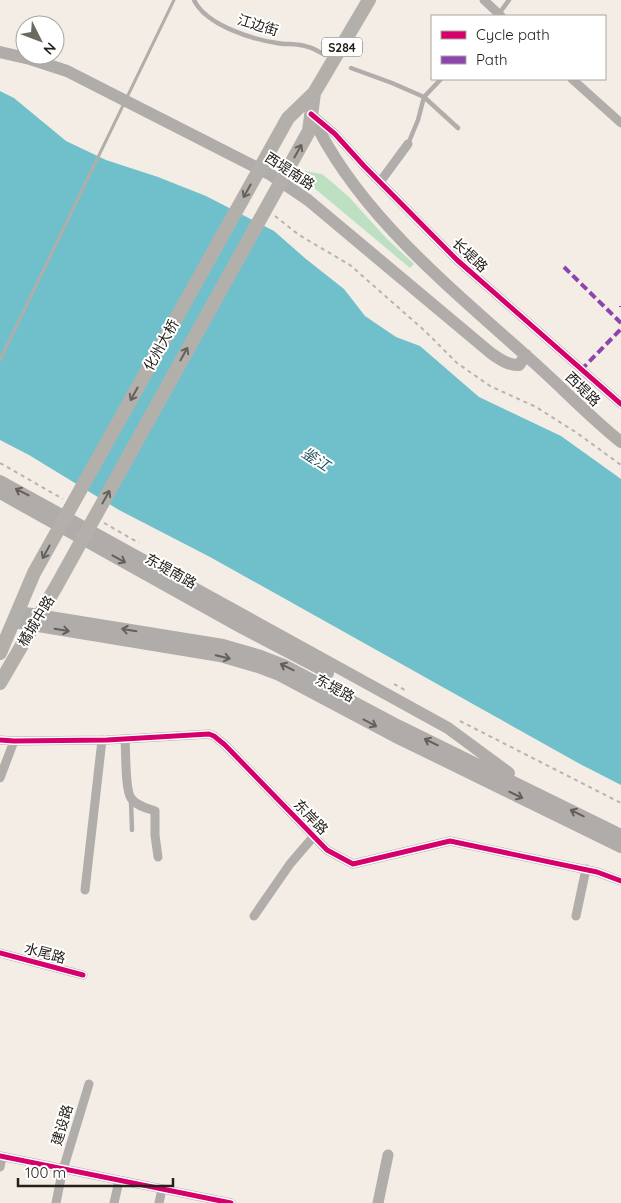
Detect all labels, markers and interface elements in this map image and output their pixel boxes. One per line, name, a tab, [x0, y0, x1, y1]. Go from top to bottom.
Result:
street label: 江边街	[235, 10, 281, 40]
north arrow	[15, 15, 65, 65]
legend	[431, 15, 606, 80]
text: Cycle path	[476, 25, 550, 44]
road number: S284	[322, 38, 362, 56]
text: N	[40, 39, 60, 59]
text: Path	[476, 50, 508, 69]
one-way arrow	[293, 145, 303, 159]
street label: 西堤南路	[262, 148, 318, 194]
one-way arrow	[242, 184, 252, 198]
street label: 长堤路	[449, 234, 491, 276]
street label: 化州大桥	[140, 316, 182, 374]
one-way arrow	[180, 348, 190, 362]
street label: 西堤路	[562, 368, 604, 410]
one-way arrow	[129, 387, 139, 402]
water label: 鉴江	[298, 443, 335, 476]
one-way arrow	[15, 487, 30, 496]
one-way arrow	[101, 490, 111, 504]
one-way arrow	[41, 544, 51, 558]
street label: 东堤南路	[142, 550, 200, 592]
one-way arrow	[112, 554, 127, 564]
street label: 橘城中路	[14, 592, 58, 650]
one-way arrow	[54, 625, 70, 635]
one-way arrow	[122, 625, 138, 635]
one-way arrow	[214, 653, 230, 662]
one-way arrow	[280, 662, 295, 671]
street label: 东堤路	[312, 670, 358, 706]
one-way arrow	[362, 719, 377, 728]
one-way arrow	[424, 737, 439, 746]
one-way arrow	[508, 791, 523, 800]
street label: 东岸路	[290, 796, 332, 838]
one-way arrow	[570, 808, 585, 817]
street label: 水尾路	[22, 939, 68, 967]
street label: 建设路	[47, 1102, 77, 1148]
scale bar	[18, 1156, 172, 1188]
text: 100 m	[25, 1163, 66, 1182]

